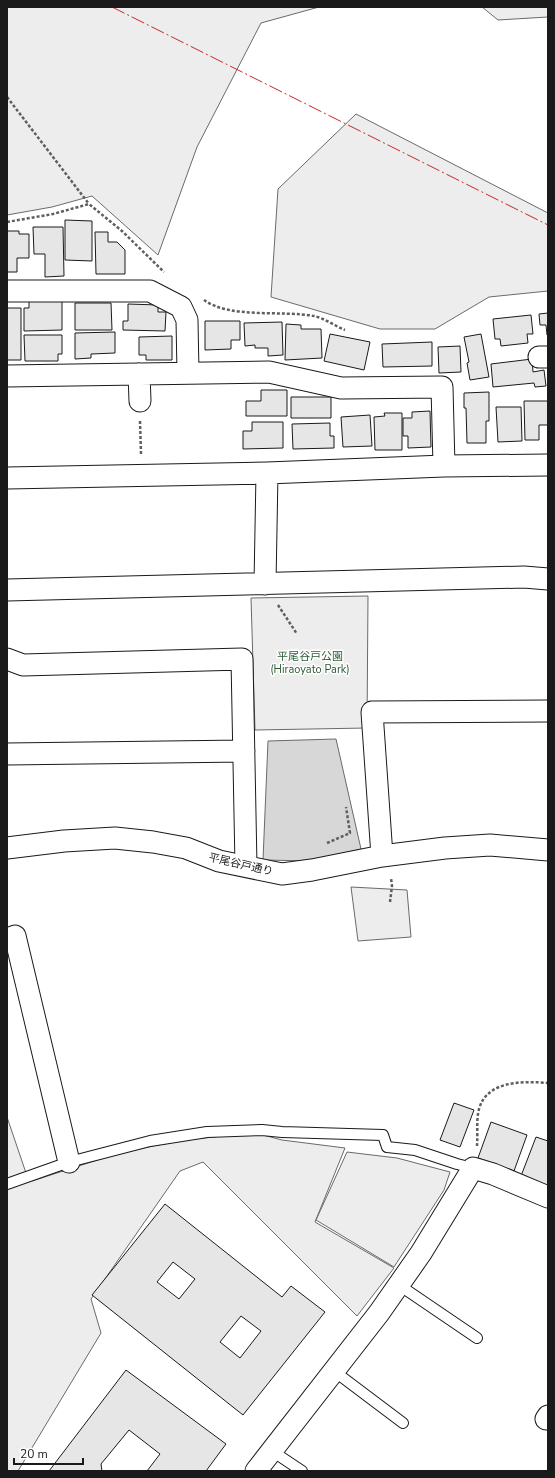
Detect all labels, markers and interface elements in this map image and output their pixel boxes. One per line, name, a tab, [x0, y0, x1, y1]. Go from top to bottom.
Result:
park label: 平尾谷戸公園 (Hiraoyato Park)	[270, 649, 350, 677]
street label: 平尾谷戸通り	[207, 850, 275, 879]
scale bar	[14, 1440, 83, 1466]
text: 20 m	[20, 1446, 48, 1462]

